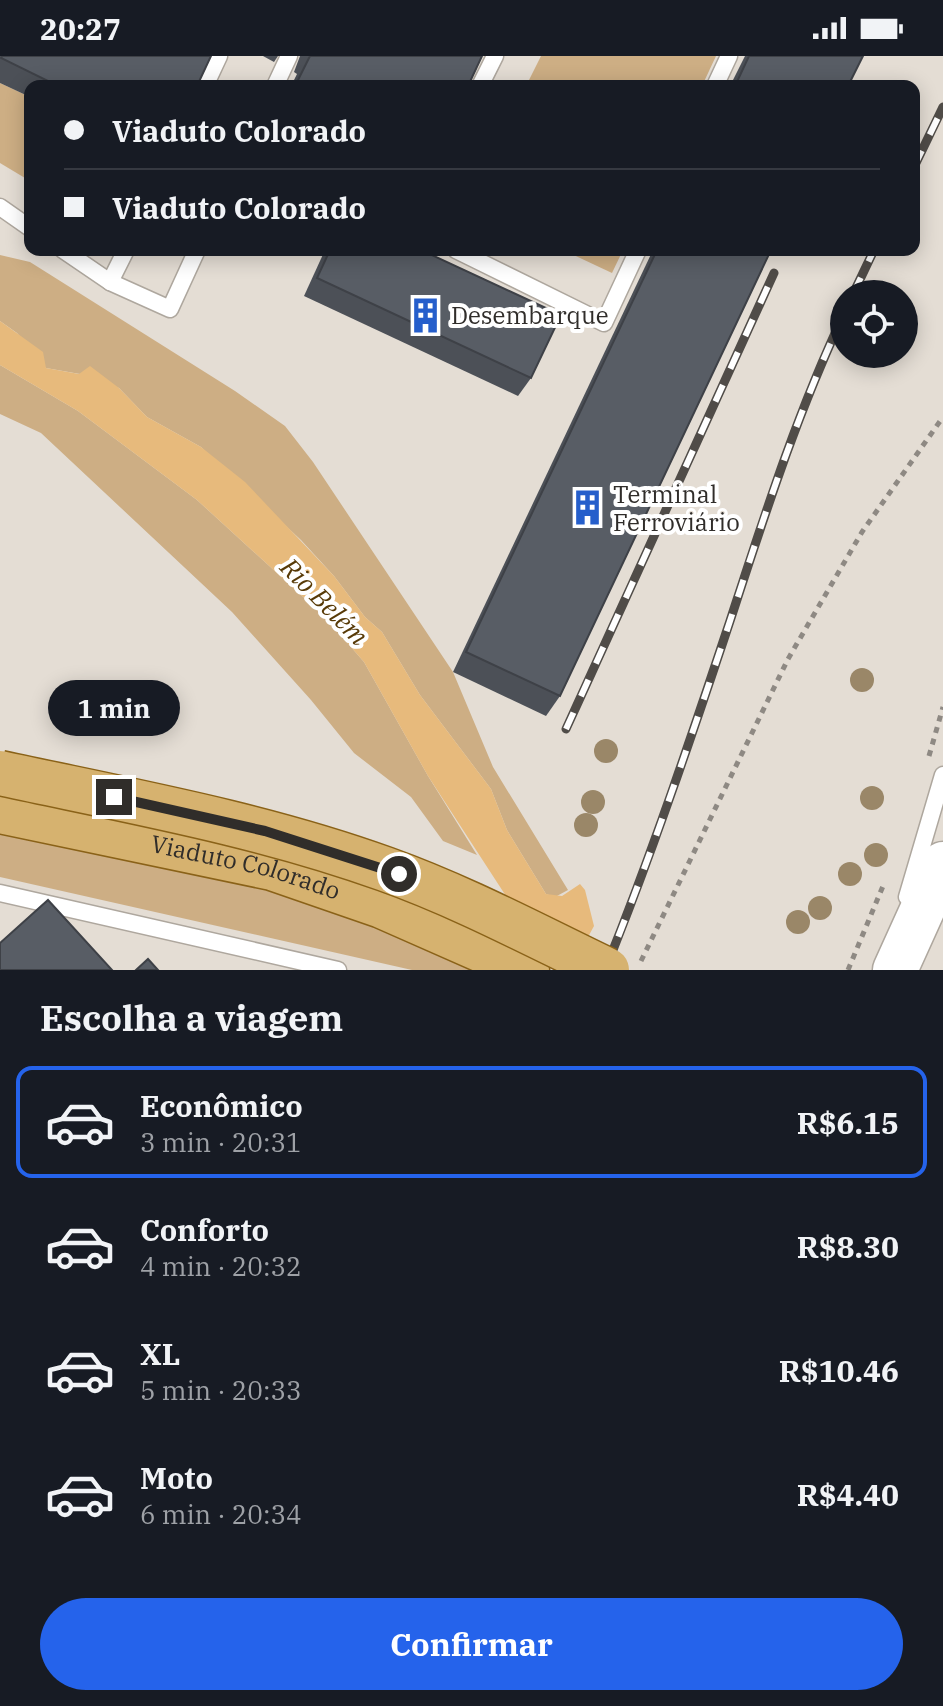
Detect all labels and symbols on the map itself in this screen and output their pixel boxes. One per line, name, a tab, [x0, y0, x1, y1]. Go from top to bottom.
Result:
building icon: Desembarque	[406, 296, 444, 334]
place label: Desembarque	[451, 299, 609, 331]
place label: Terminal Ferroviário	[613, 478, 740, 538]
building icon: Terminal Ferroviário	[568, 489, 606, 527]
water label: Rio Belém	[273, 549, 376, 652]
callout: 1 min	[48, 681, 180, 737]
route end	[96, 779, 132, 815]
street label: Viaduto Colorado	[148, 827, 345, 906]
route start	[381, 856, 417, 892]

